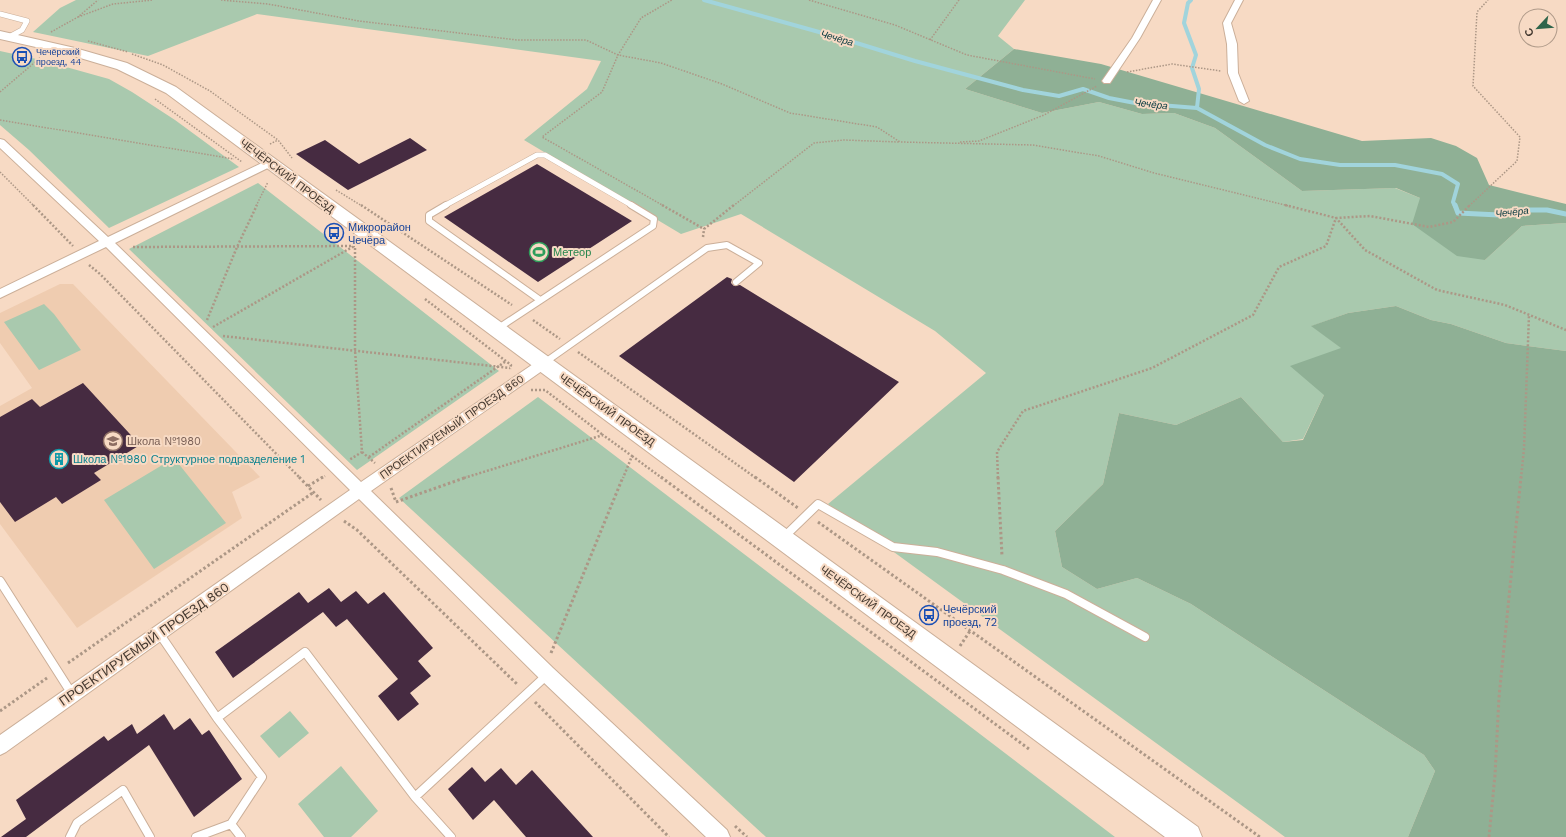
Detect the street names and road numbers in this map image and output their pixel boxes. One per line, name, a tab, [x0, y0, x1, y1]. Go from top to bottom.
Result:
street label: ЧЕЧЁРСКИЙ ПРОЕЗД	[237, 136, 337, 216]
street label: ЧЕЧЁРСКИЙ ПРОЕЗД	[557, 371, 658, 449]
street label: ПРОЕКТИРУЕМЫЙ ПРОЕЗД 860	[378, 372, 527, 482]
street label: ЧЕЧЁРСКИЙ ПРОЕЗД	[818, 563, 919, 641]
street label: ПРОЕКТИРУЕМЫЙ ПРОЕЗД 860	[56, 579, 232, 709]

